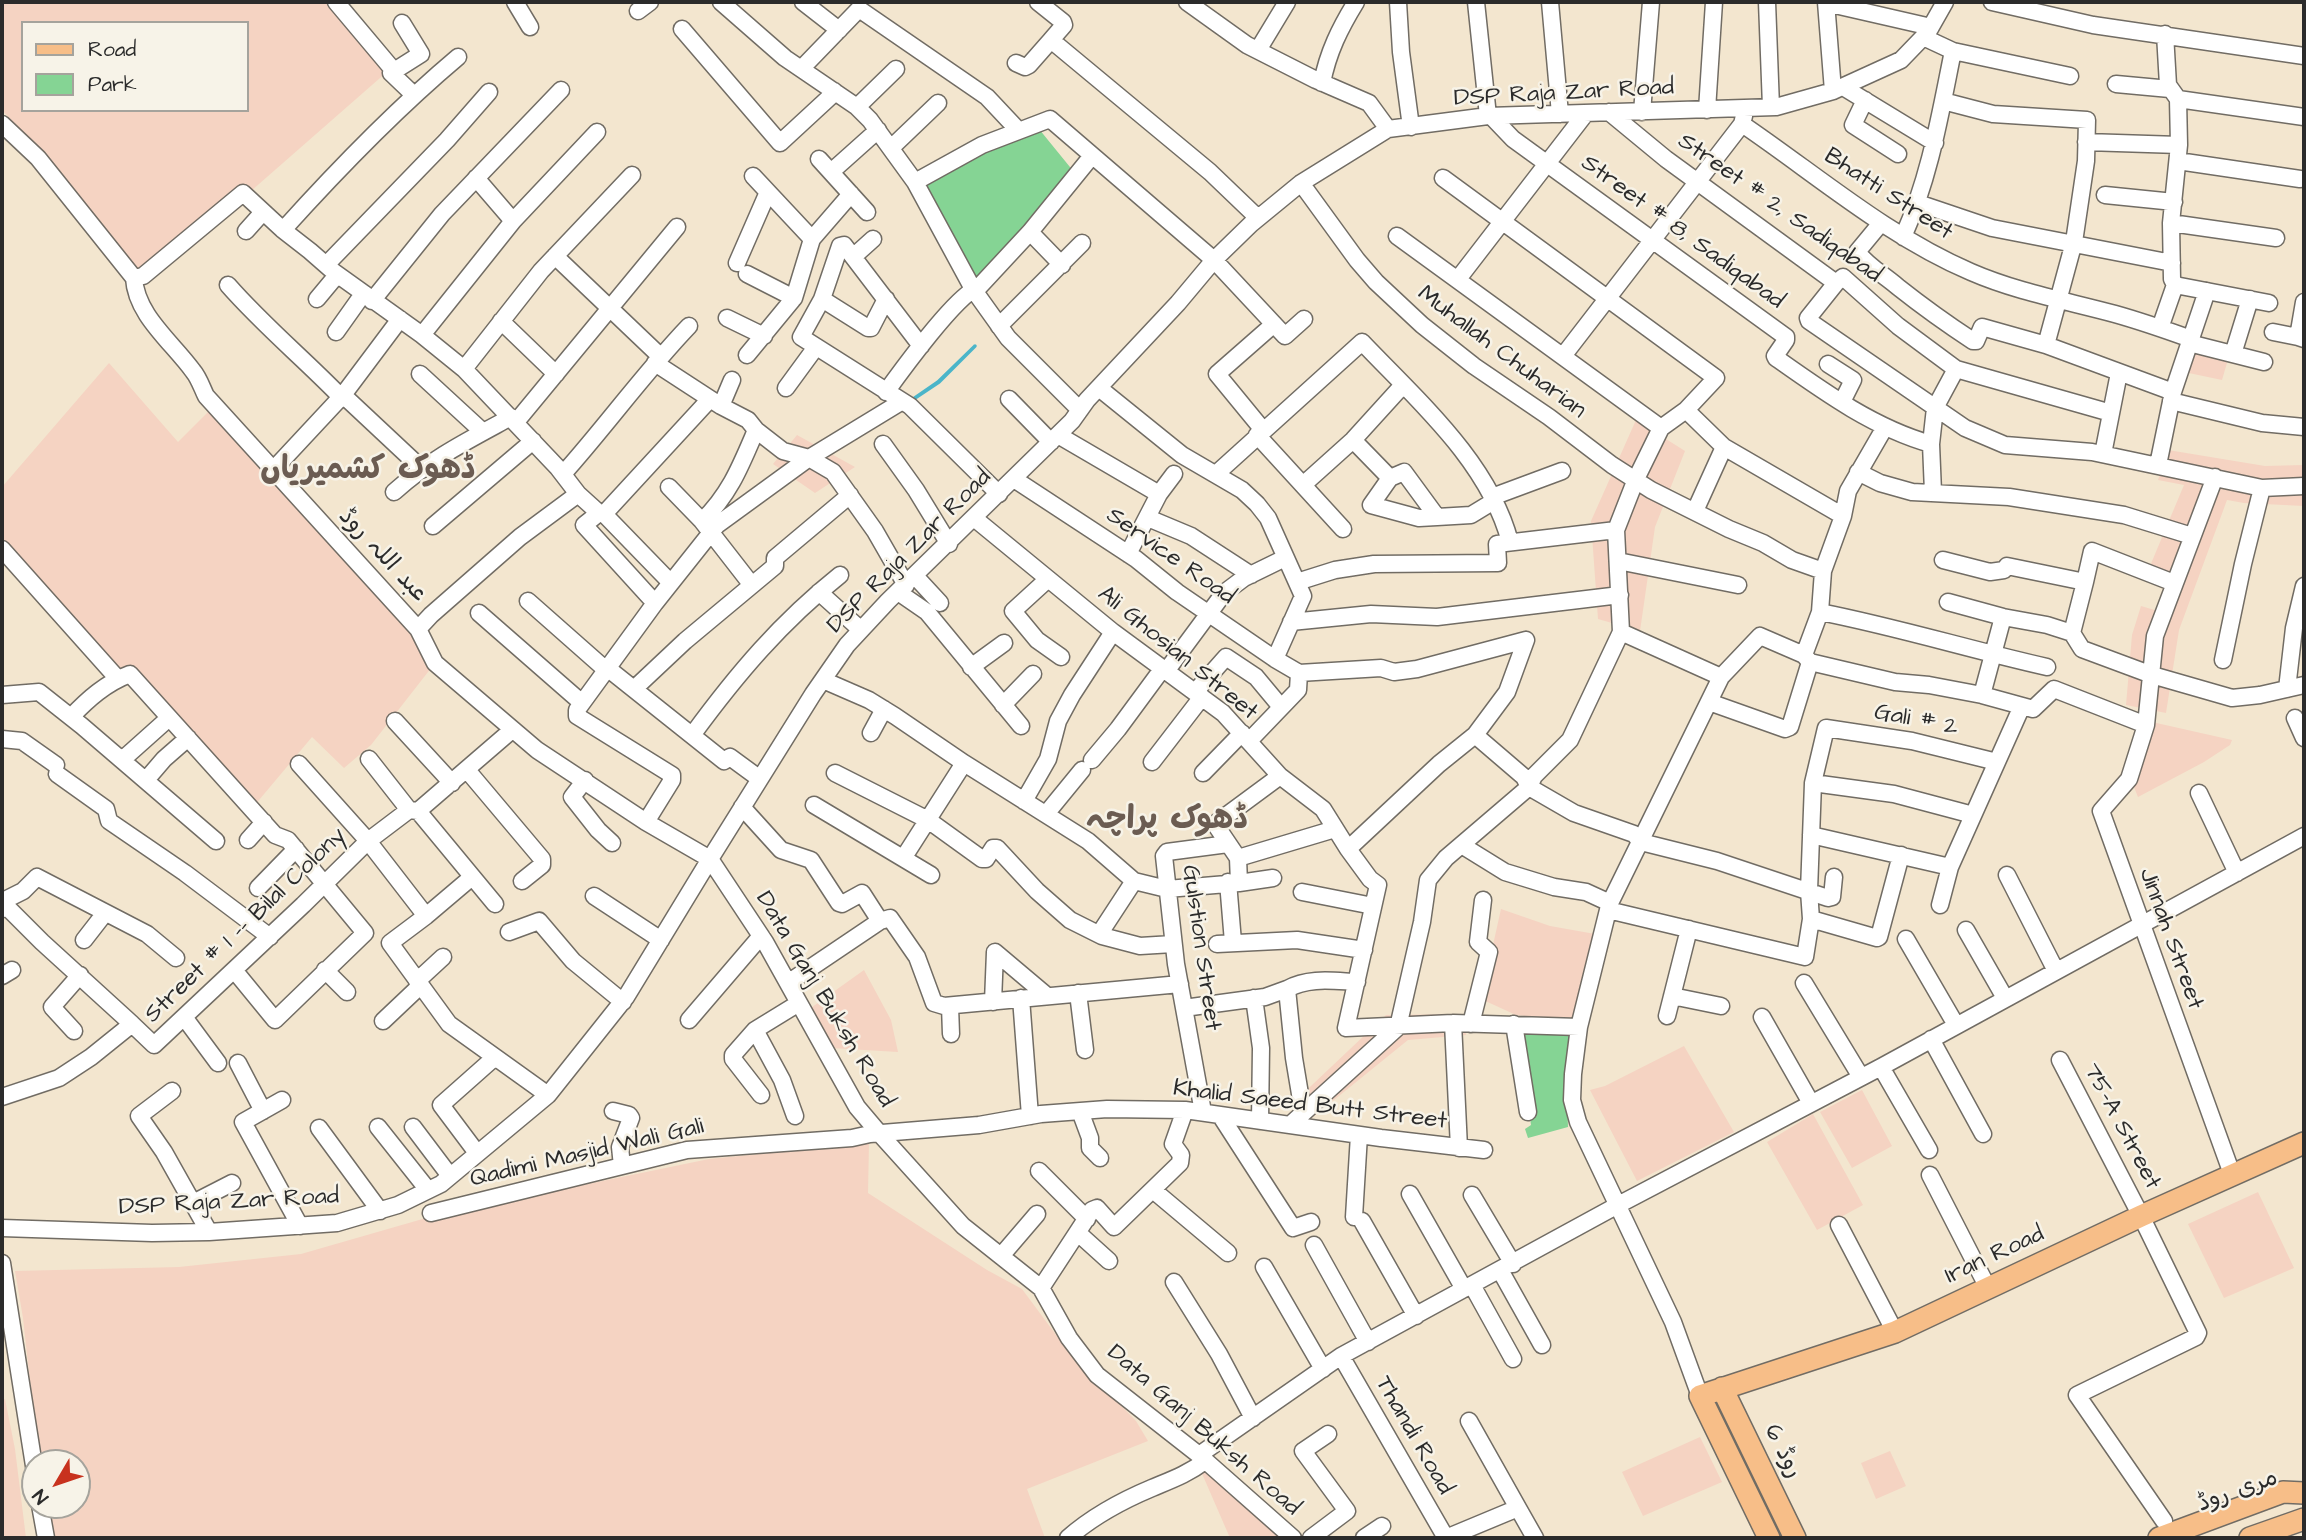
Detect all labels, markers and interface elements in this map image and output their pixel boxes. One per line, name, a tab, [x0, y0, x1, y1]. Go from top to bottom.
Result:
legend	[21, 21, 248, 112]
text: Road	[88, 35, 136, 64]
text: Park	[88, 70, 137, 99]
street label: DSP Raja Zar Road	[1453, 74, 1675, 114]
street label: Street # 2, Sadiqabad	[1672, 128, 1886, 290]
street label: Bhatti Street	[1818, 143, 1958, 247]
street label: Street # 8, Sadiqabad	[1575, 150, 1789, 316]
street label: Muhallah Chuharian	[1411, 280, 1591, 426]
district label: ڈھوک کشمیریاں	[260, 452, 476, 490]
street label: DSP Raja Zar Road	[822, 464, 998, 640]
street label: Service Road	[1100, 502, 1240, 612]
street label: عبد اللہ روڈ	[331, 503, 433, 609]
street label: Ali Ghosian Street	[1091, 581, 1263, 727]
street label: Gali # 2	[1872, 699, 1960, 743]
district label: ڈھوک پراچہ	[1086, 802, 1248, 840]
street label: Street # 1 -- Bilal Colony	[139, 822, 353, 1030]
street label: Gulstion Street	[1174, 863, 1226, 1033]
street label: Jinnah Street	[2131, 865, 2209, 1013]
street label: Data Ganj Buksh Road	[748, 887, 900, 1113]
street label: 75-A Street	[2076, 1059, 2166, 1195]
street label: Khalid Saeed Butt Street	[1171, 1075, 1449, 1137]
street label: Qadimi Masjid Wali Gali	[467, 1113, 707, 1195]
street label: DSP Raja Zar Road	[118, 1183, 340, 1223]
street label: Iran Road	[1941, 1221, 2049, 1291]
street label: Data Ganj Buksh Road	[1100, 1339, 1306, 1523]
street label: Thandi Road	[1368, 1372, 1458, 1500]
street label: روڈ 6	[1757, 1420, 1807, 1484]
north arrow	[21, 1449, 91, 1519]
street label: مری روڈ	[2194, 1464, 2282, 1520]
text: N	[27, 1483, 55, 1509]

